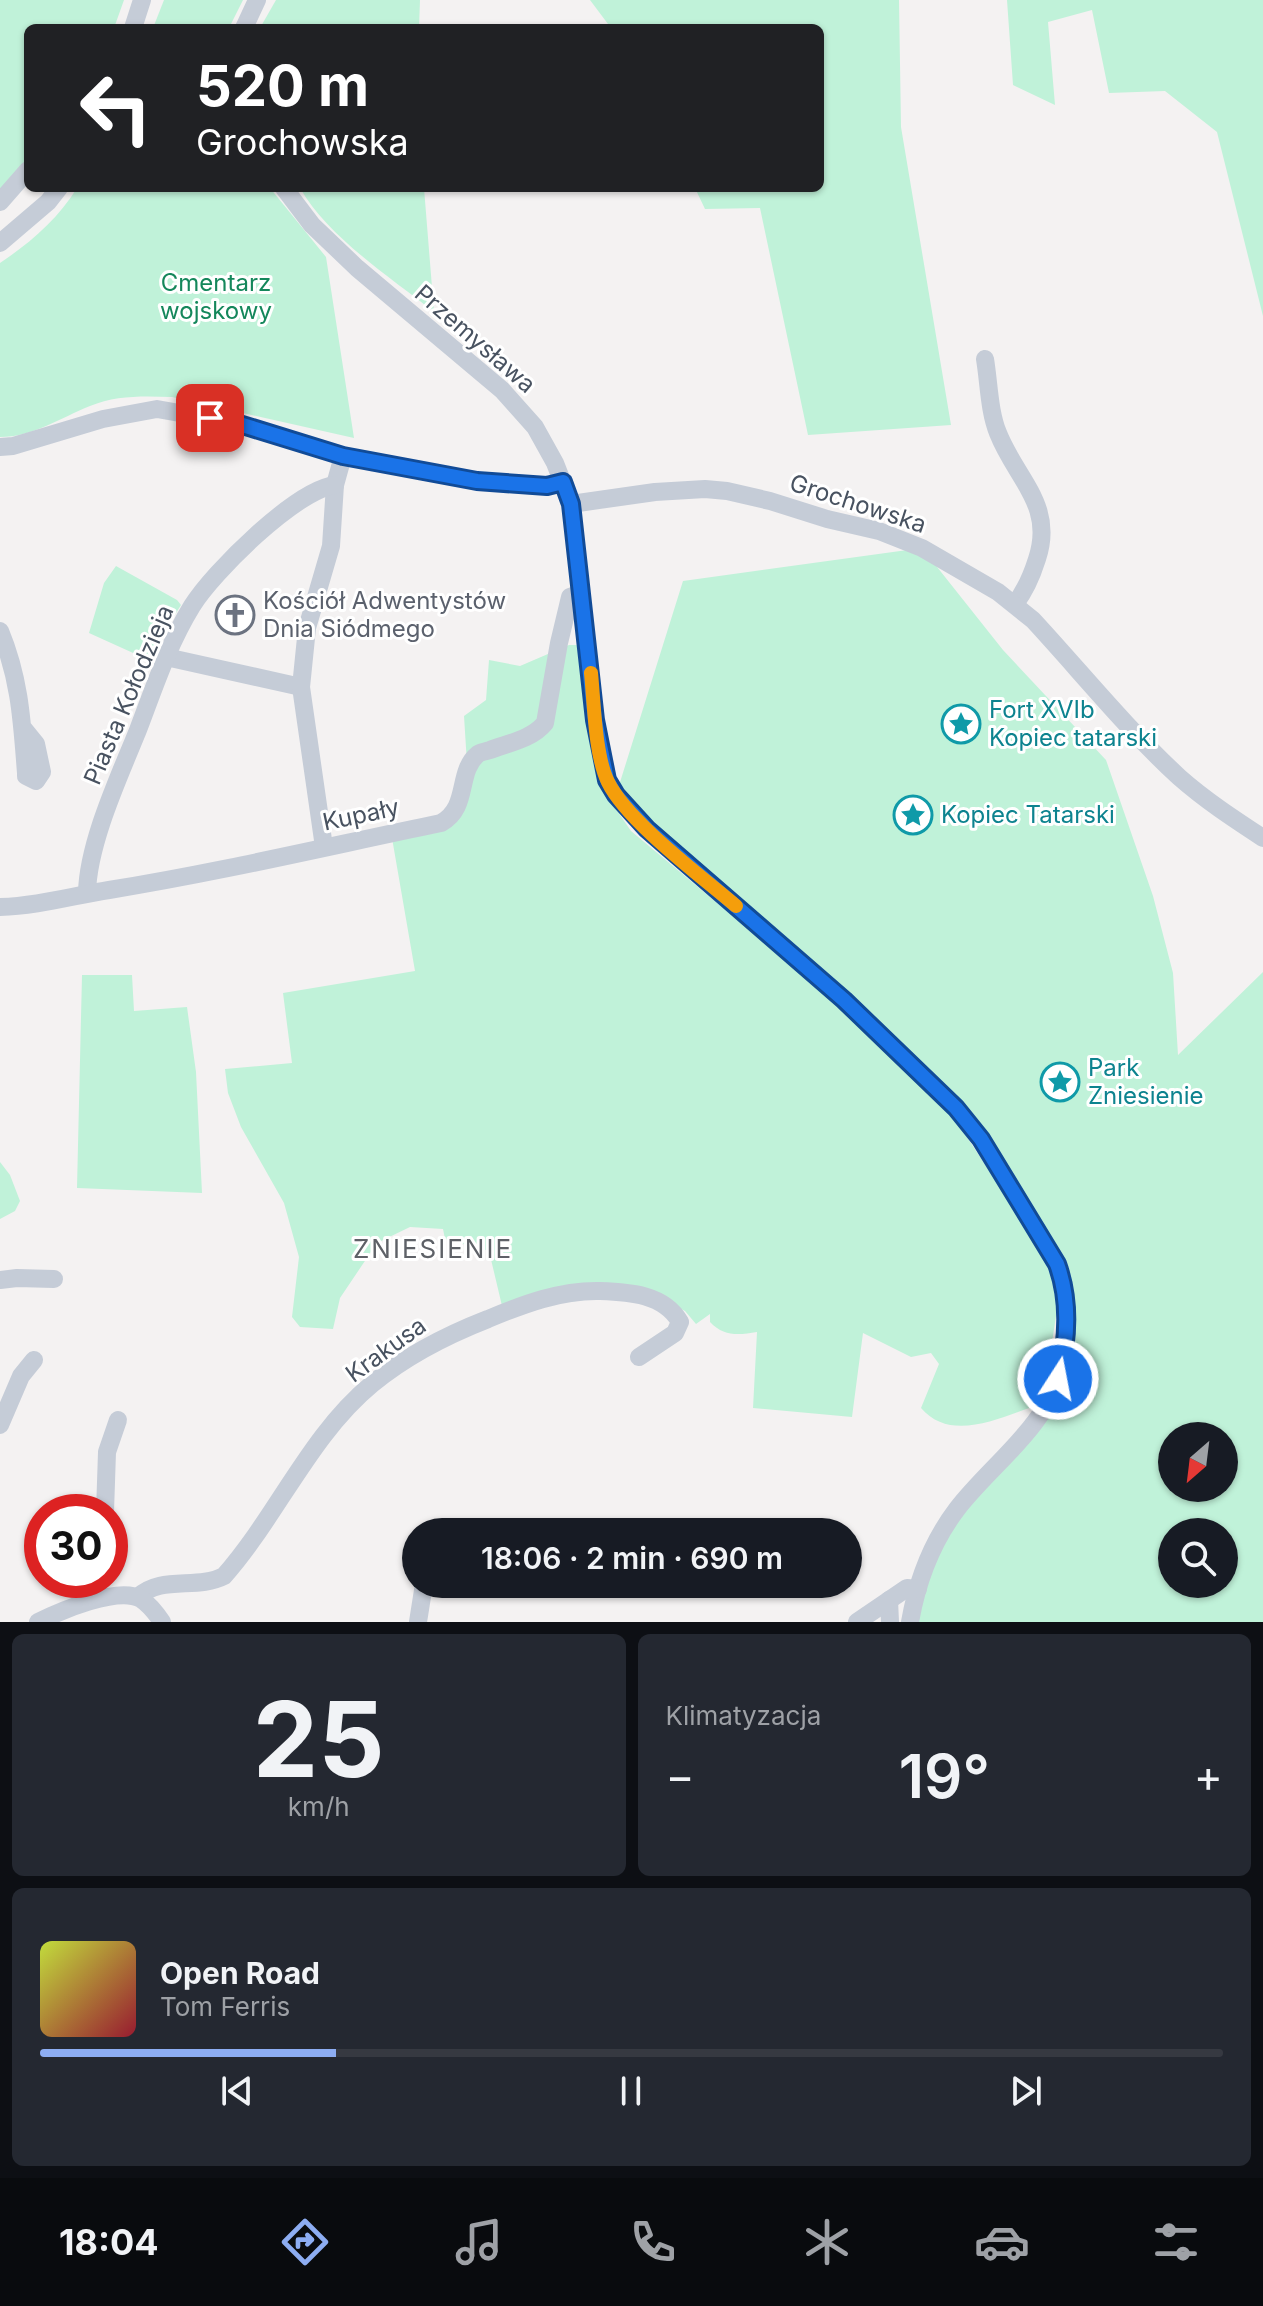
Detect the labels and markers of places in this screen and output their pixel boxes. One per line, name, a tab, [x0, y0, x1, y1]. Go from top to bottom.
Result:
pin	[176, 384, 244, 452]
place label: Kościół Adwentystów Dnia Siódmego	[263, 586, 506, 643]
church icon: Kościół Adwentystów Dnia Siódmego	[214, 594, 256, 636]
place label: Fort XVIb Kopiec tatarski	[989, 695, 1157, 752]
place icon: Fort XVIb Kopiec tatarski	[940, 703, 982, 745]
place icon: Kopiec Tatarski	[892, 794, 934, 836]
place label: Kopiec Tatarski	[941, 800, 1115, 829]
place label: Park Zniesienie	[1088, 1053, 1204, 1110]
place icon: Park Zniesienie	[1039, 1061, 1081, 1103]

